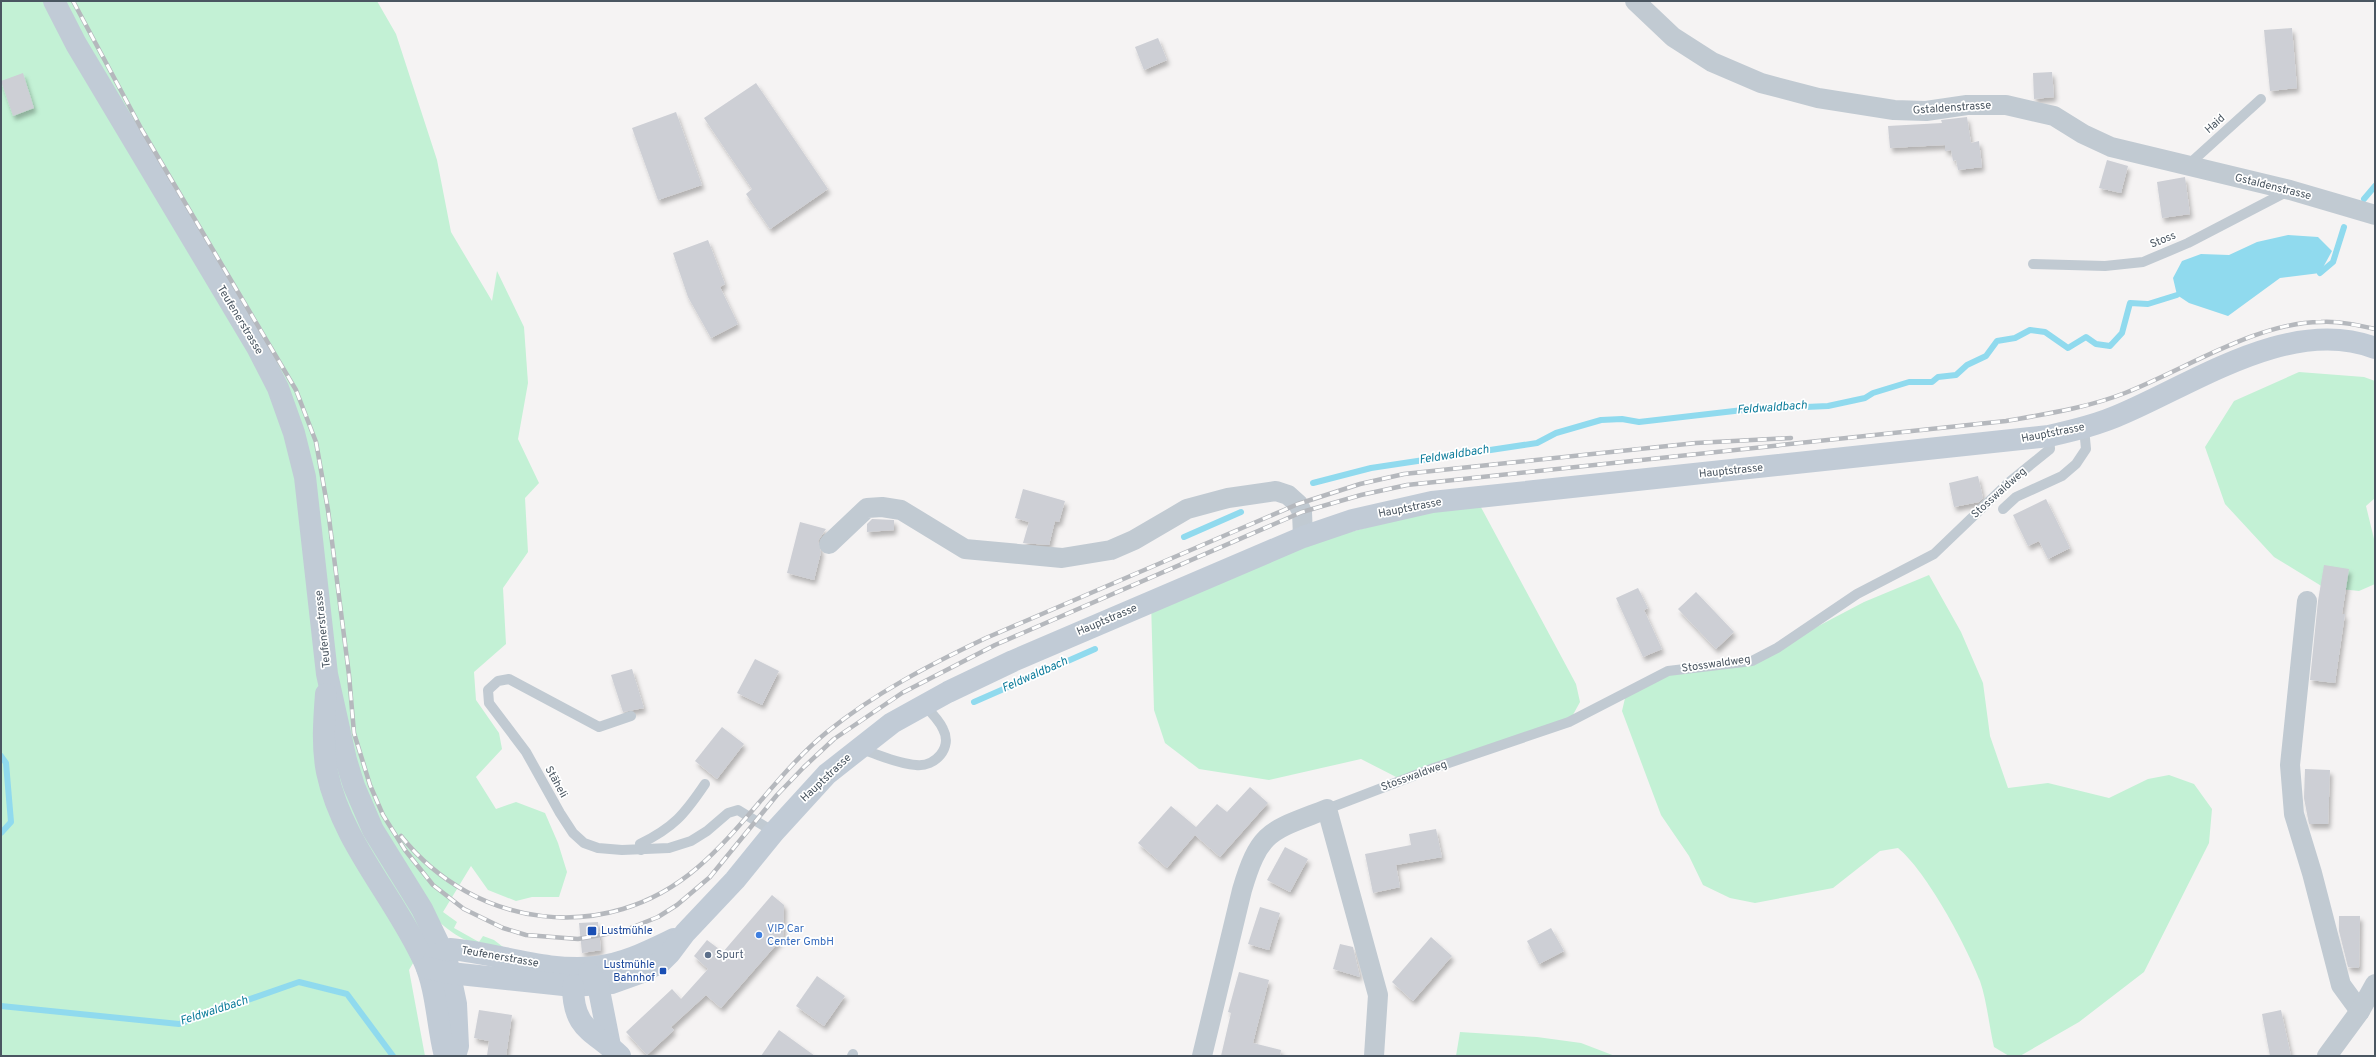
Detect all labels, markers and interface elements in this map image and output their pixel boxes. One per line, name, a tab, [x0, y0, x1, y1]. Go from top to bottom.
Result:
street label: Gstaldenstrasse	[1912, 98, 1992, 118]
street label: Haid	[2202, 111, 2228, 137]
street label: Gstaldenstrasse	[2233, 171, 2313, 203]
street label: Stoss	[2148, 228, 2178, 252]
street label: Teufenerstrasse	[214, 283, 266, 357]
water label: Feldwaldbach	[1736, 398, 1808, 418]
street label: Hauptstrasse	[2020, 420, 2086, 446]
water label: Feldwaldbach	[1418, 442, 1490, 468]
street label: Hauptstrasse	[1698, 461, 1764, 481]
street label: Stosswaldweg	[1969, 465, 2029, 521]
street label: Hauptstrasse	[1377, 495, 1443, 521]
street label: Teufenerstrasse	[312, 589, 334, 669]
street label: Hauptstrasse	[1075, 601, 1139, 639]
street label: Stosswaldweg	[1681, 652, 1751, 676]
water label: Feldwaldbach	[1000, 653, 1071, 697]
street label: Hauptstrasse	[798, 751, 854, 805]
street label: Stosswaldweg	[1379, 758, 1449, 794]
street label: Stäheli	[542, 764, 570, 800]
place label: VIP Car Center GmbH	[767, 922, 834, 949]
place label: Lustmühle	[601, 924, 653, 938]
marker: Lustmühle	[586, 925, 598, 937]
marker: VIP Car Center GmbH	[754, 930, 764, 940]
street label: Teufenerstrasse	[460, 943, 540, 971]
place label: Spurt	[716, 948, 744, 962]
marker: Spurt	[703, 950, 713, 960]
place label: Lustmühle Bahnhof	[603, 958, 655, 985]
marker: Lustmühle Bahnhof	[658, 966, 668, 976]
water label: Feldwaldbach	[178, 992, 250, 1029]

